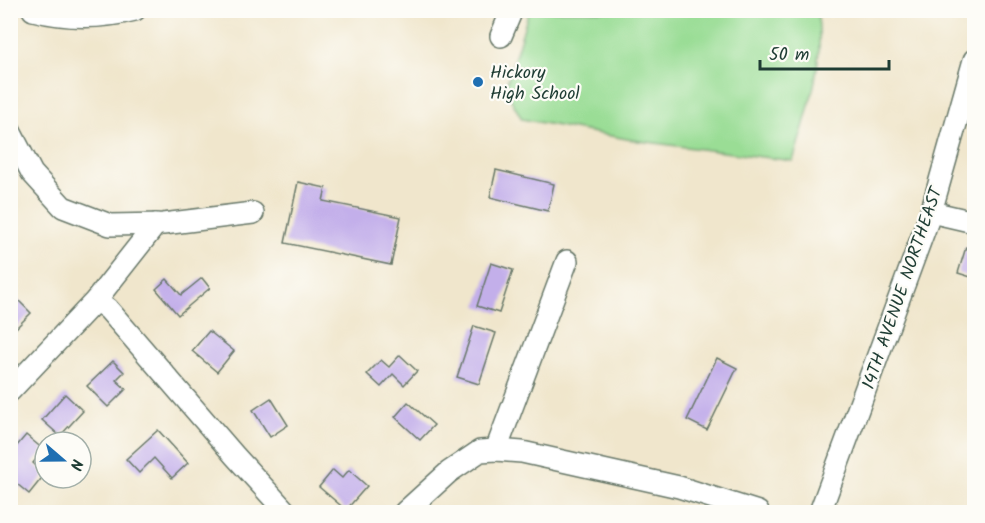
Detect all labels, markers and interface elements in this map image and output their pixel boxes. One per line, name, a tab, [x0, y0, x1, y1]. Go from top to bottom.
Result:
scale bar	[760, 33, 889, 71]
text: 50 m	[769, 41, 809, 70]
place label: Hickory High School	[490, 59, 580, 109]
marker: Hickory High School	[471, 75, 485, 89]
street label: 14TH AVENUE NORTHEAST	[855, 182, 952, 394]
north arrow	[33, 430, 93, 490]
text: N	[62, 456, 89, 474]

